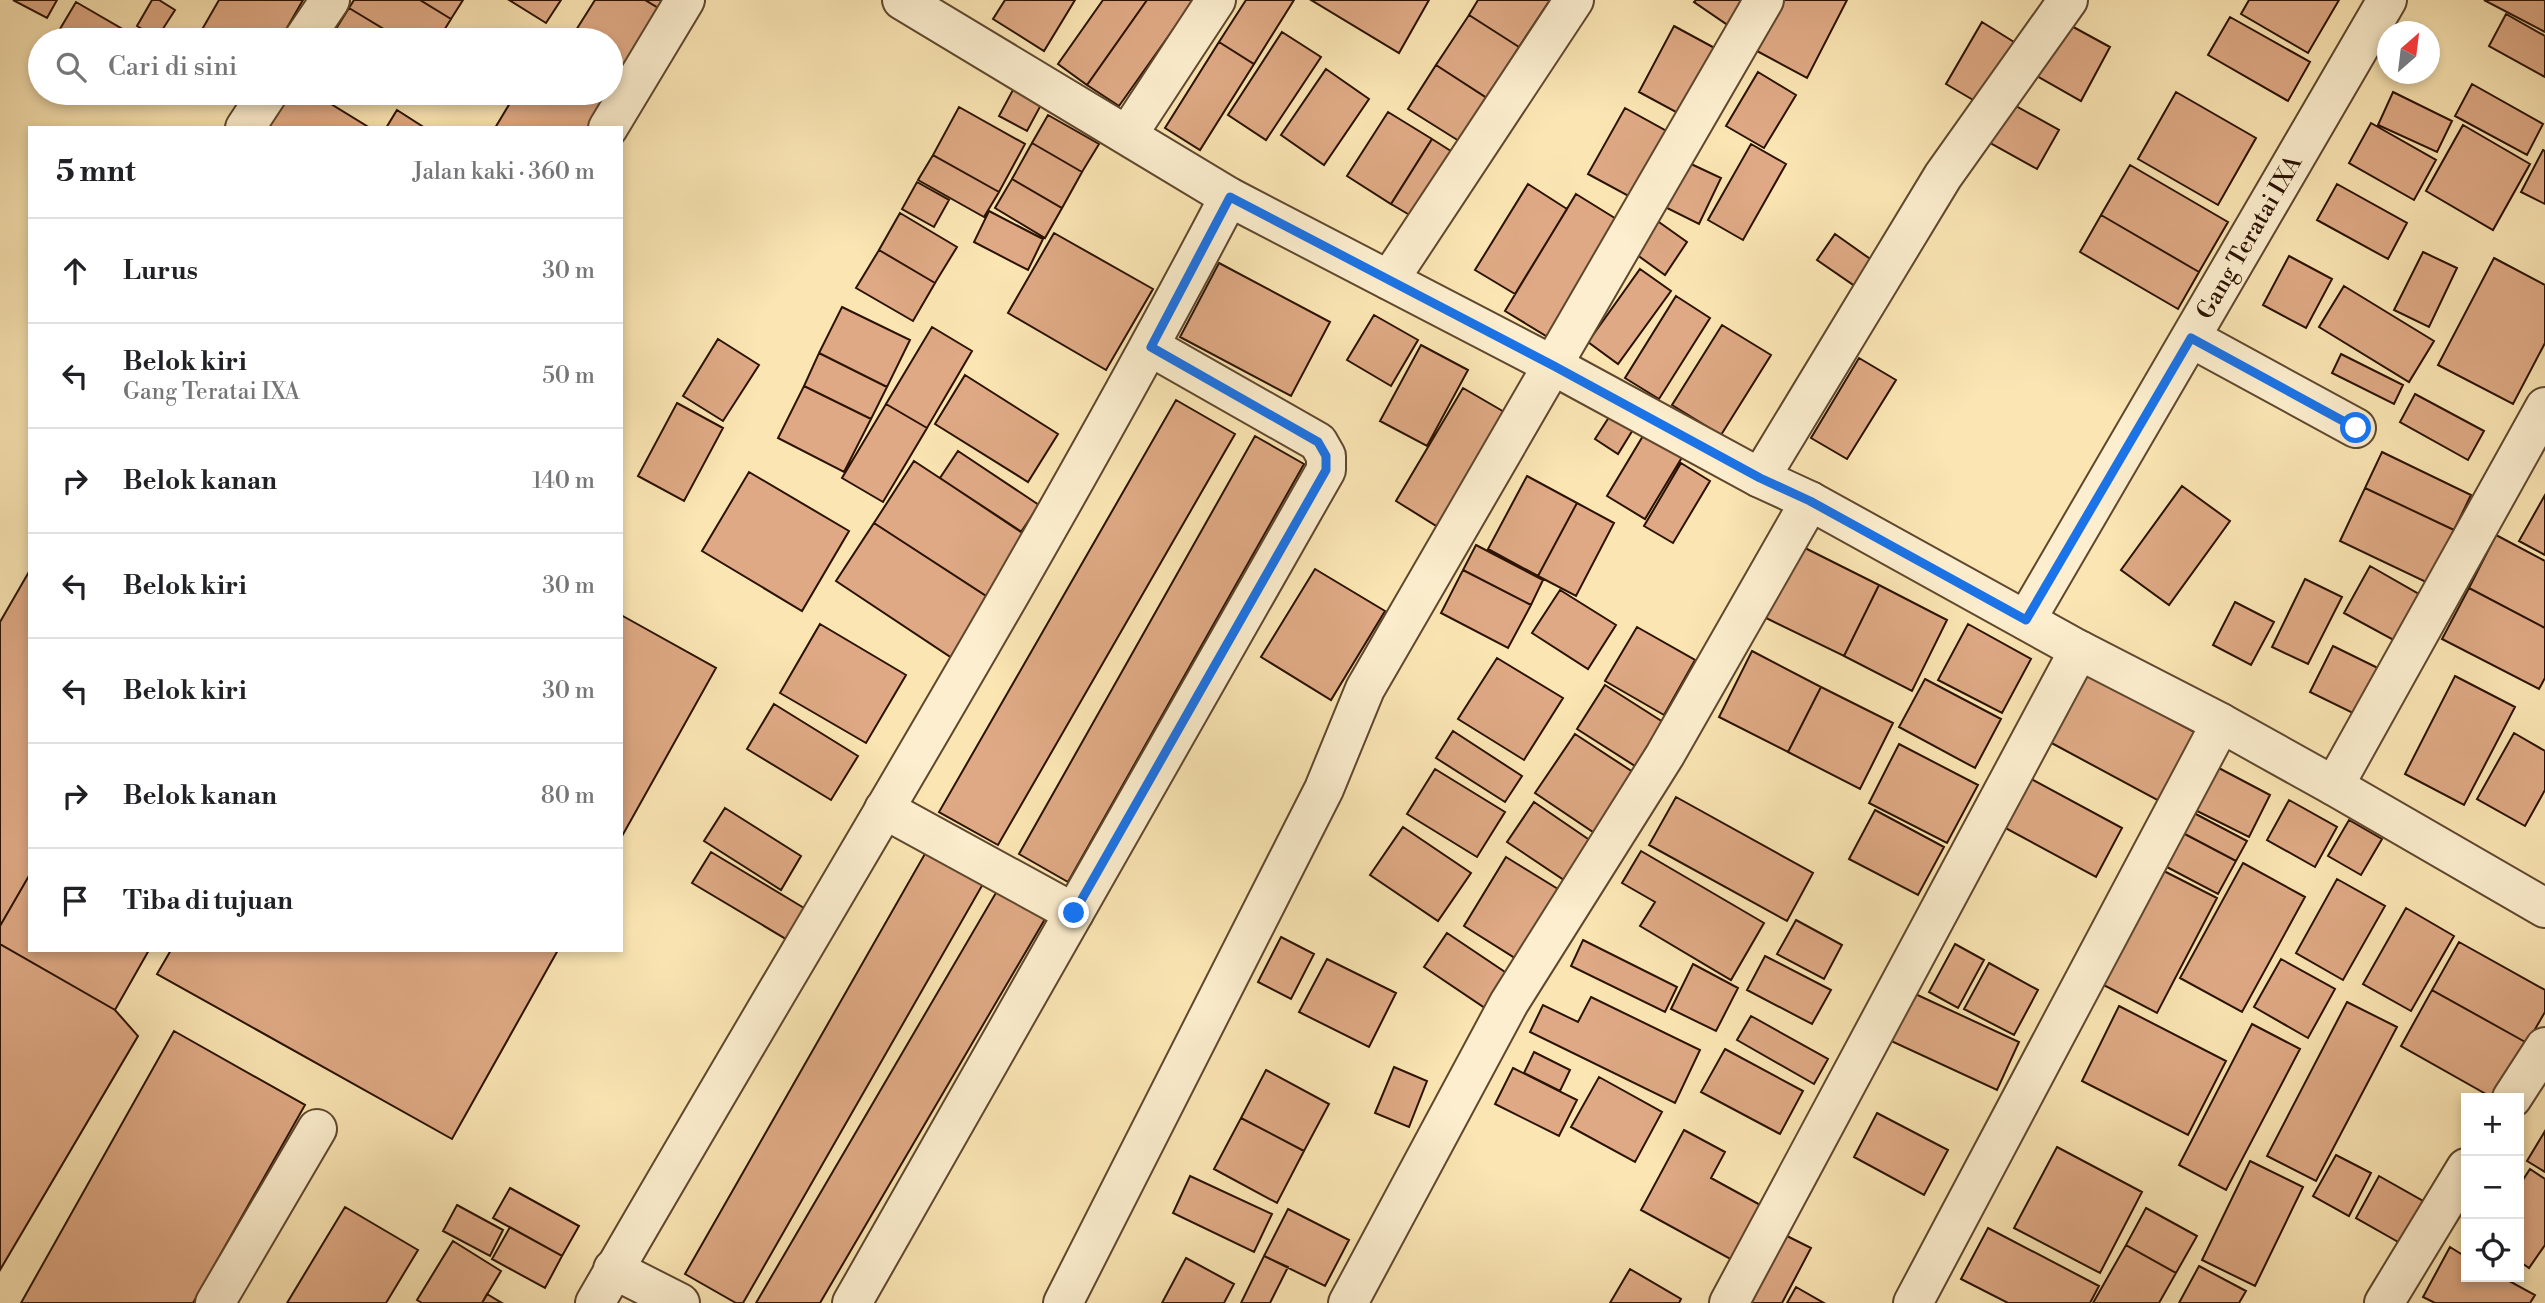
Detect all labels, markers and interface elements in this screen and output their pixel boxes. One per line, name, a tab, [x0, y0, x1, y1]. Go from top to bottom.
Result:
north arrow	[2377, 21, 2440, 84]
search box	[28, 28, 623, 105]
icon: search	[52, 48, 90, 86]
text: Cari di sini	[108, 51, 237, 83]
street label: Gang Teratai IXA	[2190, 150, 2310, 325]
text: 5 mnt	[56, 153, 136, 191]
text: Jalan kaki · 360 m	[413, 158, 595, 186]
icon: ahead	[56, 252, 94, 290]
text: Lurus	[123, 255, 198, 287]
text: 30 m	[542, 257, 595, 285]
text: Belok kiri	[123, 346, 247, 378]
icon: left	[56, 357, 94, 395]
text: 50 m	[542, 362, 595, 390]
text: Gang Teratai IXA	[123, 378, 300, 406]
route start	[2340, 412, 2371, 443]
icon: right	[56, 462, 94, 500]
text: Belok kanan	[123, 465, 277, 497]
text: 140 m	[532, 467, 595, 495]
icon: left	[56, 567, 94, 605]
text: Belok kiri	[123, 570, 247, 602]
text: 30 m	[542, 572, 595, 600]
icon: left	[56, 672, 94, 710]
text: Belok kiri	[123, 675, 247, 707]
text: 30 m	[542, 677, 595, 705]
icon: right	[56, 777, 94, 815]
text: Belok kanan	[123, 780, 277, 812]
text: 80 m	[541, 782, 595, 810]
icon: arrive	[56, 882, 94, 920]
text: Tiba di tujuan	[123, 885, 293, 917]
route end	[1058, 897, 1089, 928]
map controls	[2461, 1093, 2524, 1282]
button: +	[2461, 1093, 2524, 1156]
button: −	[2461, 1156, 2524, 1219]
button: locate	[2461, 1219, 2524, 1282]

